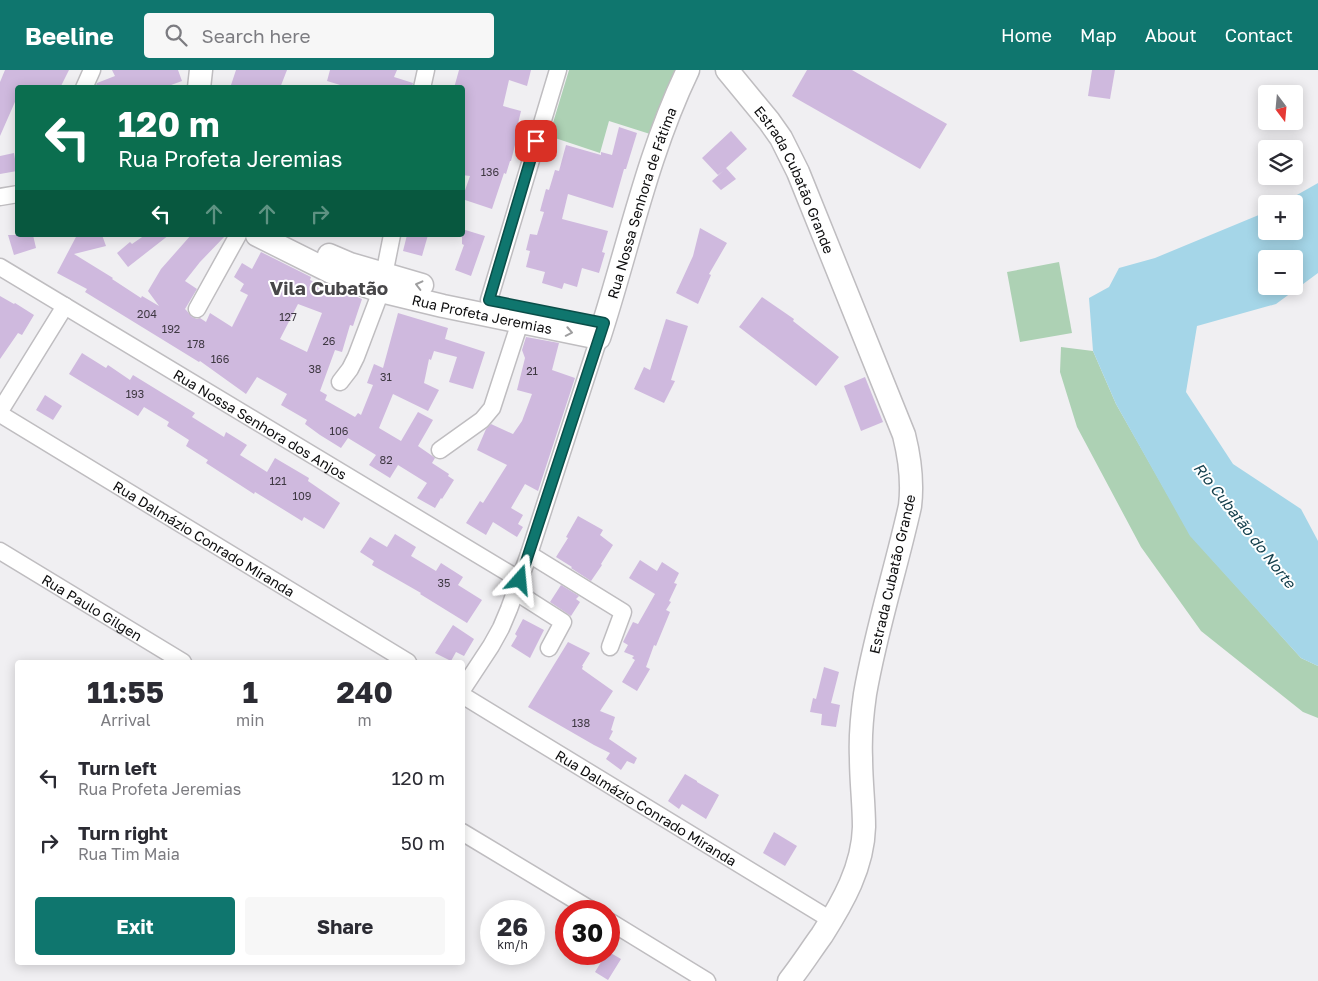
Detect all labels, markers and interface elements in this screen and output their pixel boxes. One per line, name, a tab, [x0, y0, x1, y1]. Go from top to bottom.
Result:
search box	[144, 13, 494, 58]
text: Beeline	[25, 21, 114, 50]
icon: search	[162, 21, 190, 49]
text: Search here	[202, 24, 310, 47]
text: Home	[1001, 24, 1052, 46]
text: Map	[1080, 24, 1117, 46]
text: About	[1145, 24, 1197, 46]
text: Contact	[1225, 24, 1293, 46]
north arrow	[1258, 85, 1302, 130]
map controls	[1258, 85, 1303, 295]
street label: Estrada Cubatão Grande	[751, 102, 838, 256]
text: 120 m	[118, 103, 220, 145]
street label: Rua Nossa Senhora de Fátima	[603, 104, 679, 301]
icon: left	[35, 105, 100, 170]
pin	[515, 120, 557, 162]
icon: arrive	[522, 127, 550, 155]
button: layers	[1258, 140, 1303, 185]
text: Rua Profeta Jeremias	[118, 145, 342, 172]
house number: 136	[481, 165, 500, 178]
button: +	[1258, 195, 1303, 240]
icon: left	[147, 200, 175, 228]
icon: ahead	[200, 200, 228, 228]
icon: ahead	[253, 200, 281, 228]
icon: right	[306, 200, 334, 228]
button: −	[1258, 250, 1303, 295]
district label: Vila Cubatão	[270, 276, 388, 299]
one-way arrow	[414, 280, 423, 291]
street label: Rua Profeta Jeremias	[410, 290, 554, 337]
house number: 204	[137, 307, 157, 320]
house number: 127	[279, 310, 297, 323]
house number: 192	[162, 322, 180, 335]
one-way arrow	[564, 326, 573, 337]
house number: 26	[322, 334, 336, 347]
house number: 178	[187, 337, 205, 350]
house number: 166	[211, 352, 230, 365]
house number: 38	[308, 362, 322, 375]
house number: 21	[526, 364, 538, 377]
street label: Rua Nossa Senhora dos Anjos	[171, 365, 350, 483]
house number: 31	[380, 370, 392, 383]
house number: 193	[126, 387, 144, 400]
house number: 106	[330, 424, 349, 437]
house number: 82	[379, 453, 393, 466]
water label: Rio Cubatão do Norte	[1190, 459, 1300, 592]
house number: 121	[269, 474, 287, 487]
street label: Rua Dalmázio Conrado Miranda	[110, 477, 298, 600]
house number: 109	[293, 489, 311, 502]
street label: Estrada Cubatão Grande	[865, 493, 919, 655]
position arrow	[493, 553, 545, 605]
street label: Rua Paulo Gilgen	[39, 570, 146, 644]
house number: 35	[438, 576, 450, 589]
text: 11:55	[87, 674, 164, 710]
text: 1	[243, 674, 258, 710]
text: 240	[336, 674, 393, 710]
text: Arrival	[100, 710, 151, 730]
text: min	[236, 710, 264, 730]
text: m	[358, 710, 372, 730]
house number: 138	[572, 716, 591, 729]
street label: Rua Dalmázio Conrado Miranda	[553, 746, 740, 869]
text: Turn left	[78, 756, 157, 779]
icon: left	[35, 764, 63, 792]
text: 120 m	[391, 766, 445, 789]
text: Rua Profeta Jeremias	[78, 779, 241, 799]
text: Turn right	[78, 821, 168, 844]
icon: right	[35, 829, 63, 857]
text: 50 m	[401, 831, 445, 854]
text: Rua Tim Maia	[78, 844, 180, 864]
button: Exit	[35, 897, 235, 955]
button: Share	[245, 897, 445, 955]
speed limit sign: 30	[555, 900, 620, 965]
text: 26	[497, 911, 528, 942]
text: km/h	[497, 937, 528, 952]

